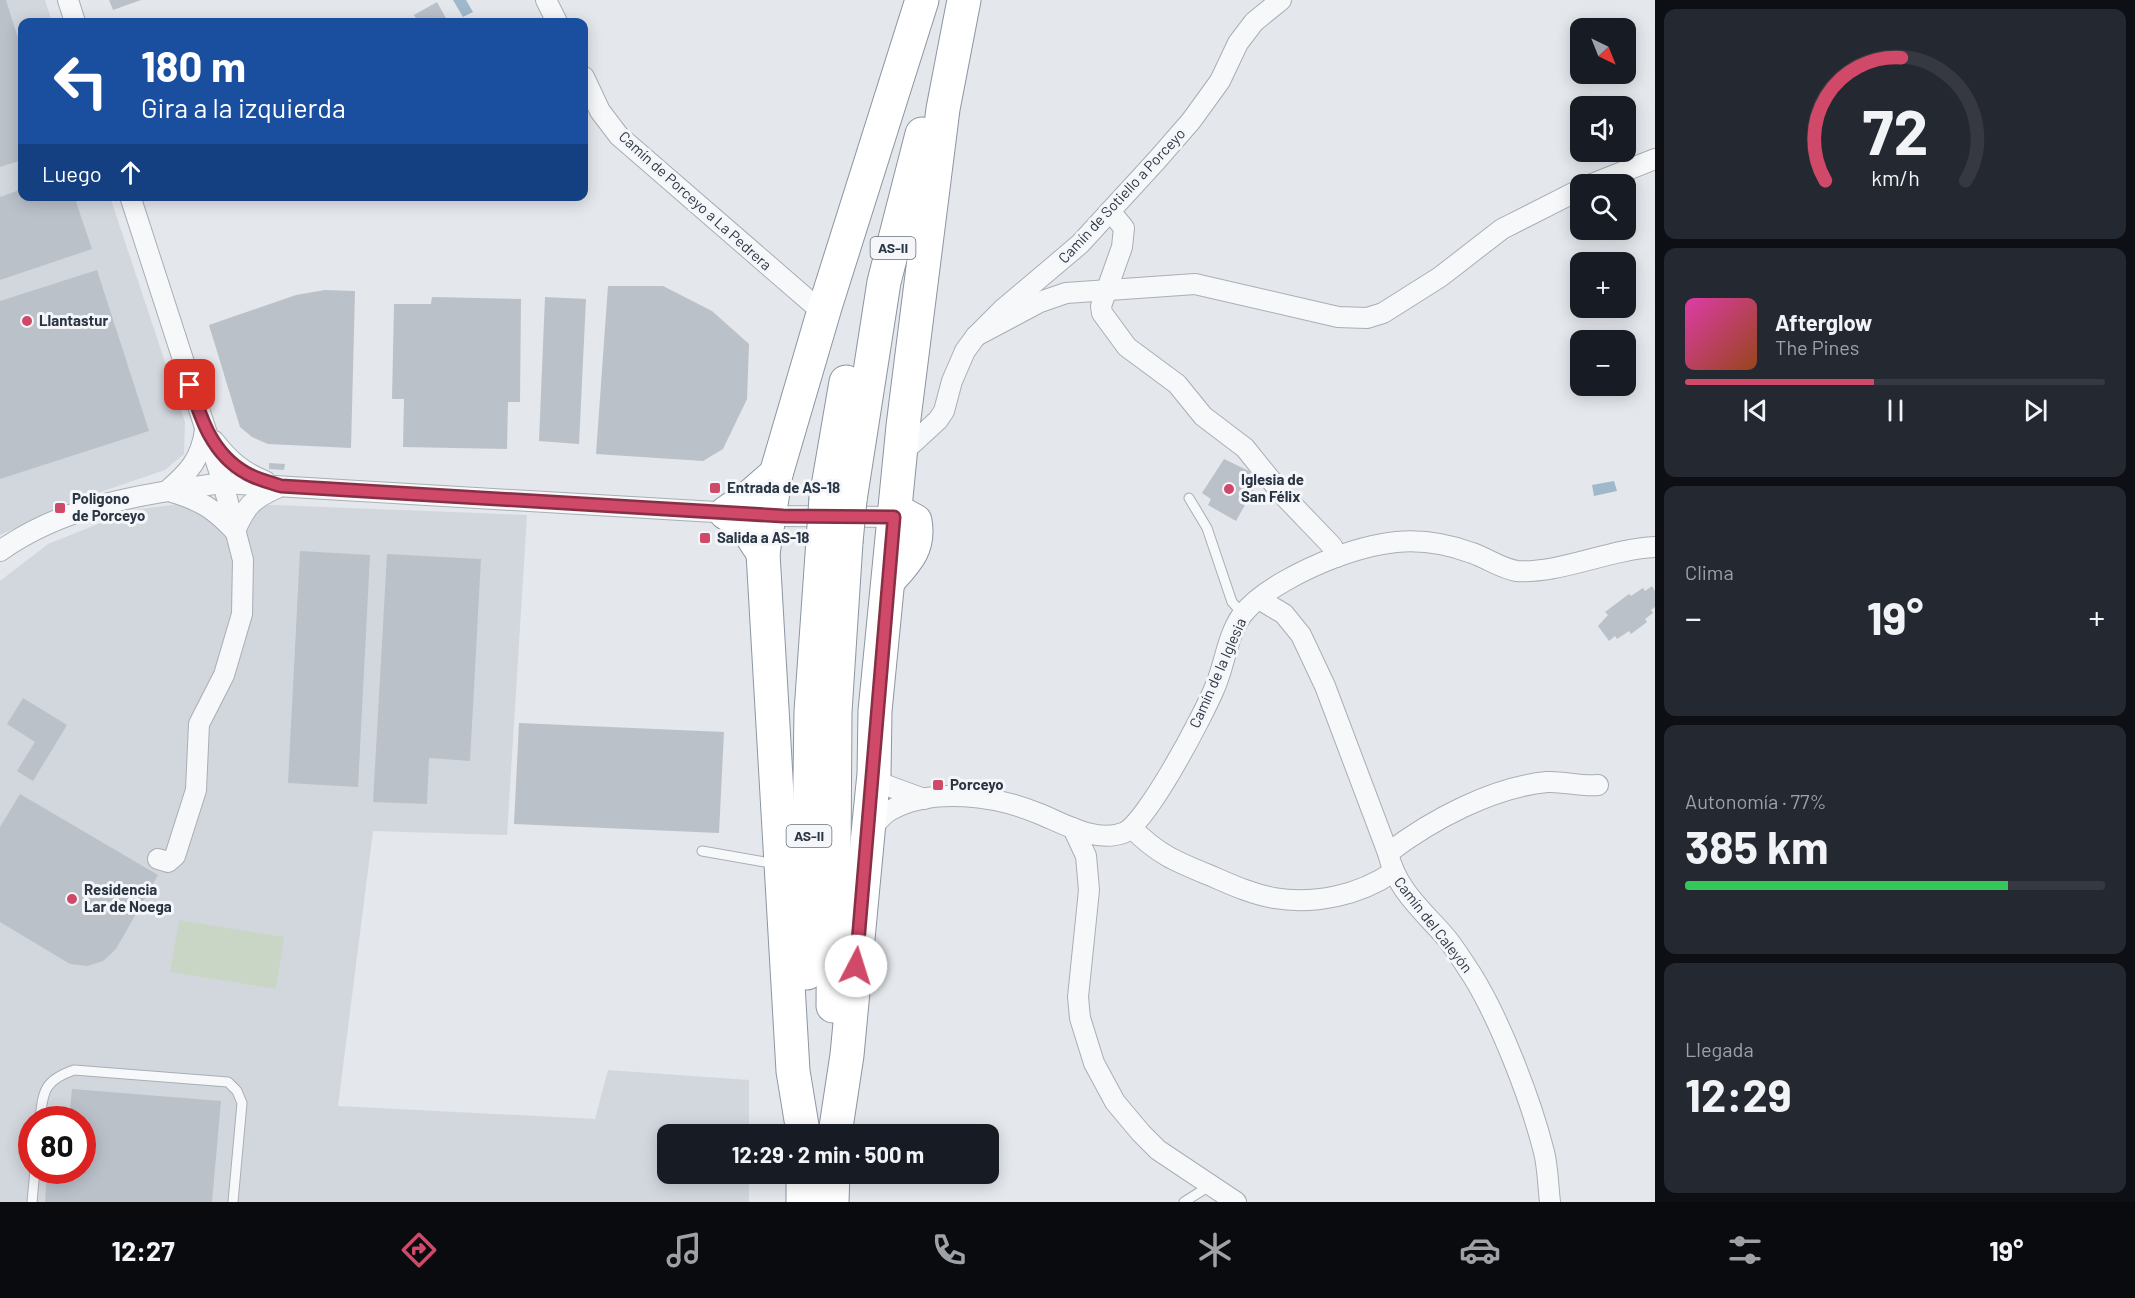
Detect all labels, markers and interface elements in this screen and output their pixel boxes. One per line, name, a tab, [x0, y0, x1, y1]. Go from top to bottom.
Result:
north arrow	[1570, 18, 1636, 84]
map controls	[1570, 18, 1636, 396]
text: 180 m	[141, 40, 246, 90]
icon: left	[42, 42, 120, 120]
text: Gira a la izquierda	[141, 91, 346, 123]
text: 72	[1862, 93, 1928, 167]
button: sound	[1570, 96, 1636, 162]
street label: Camín de Sotiello a Porceyo	[1054, 124, 1189, 267]
street label: Camín de Porceyo a La Pedrera	[616, 127, 776, 274]
icon: ahead	[114, 156, 147, 189]
text: Luego	[42, 160, 102, 186]
text: km/h	[1871, 165, 1919, 190]
button: search	[1570, 174, 1636, 240]
road number: AS-II	[870, 237, 916, 259]
button: +	[1570, 252, 1636, 318]
text: Afterglow	[1775, 309, 1872, 335]
place label: Llantastur	[39, 311, 108, 329]
marker: Llantastur	[20, 314, 34, 328]
button: −	[1570, 330, 1636, 396]
text: The Pines	[1775, 335, 1859, 359]
pin	[164, 359, 215, 410]
icon: arrive	[173, 368, 206, 401]
icon: previous	[1739, 394, 1772, 427]
icon: pause	[1879, 394, 1912, 427]
icon: next	[2019, 394, 2052, 427]
place label: Iglesia de San Félix	[1241, 470, 1304, 505]
place label: Entrada de AS-18	[727, 478, 840, 496]
marker: Entrada de AS-18	[708, 481, 722, 495]
marker: Iglesia de San Félix	[1222, 482, 1236, 496]
place label: Poligono de Porceyo	[72, 489, 145, 524]
marker: Poligono de Porceyo	[53, 501, 67, 515]
place label: Salida a AS-18	[717, 528, 809, 546]
marker: Salida a AS-18	[698, 531, 712, 545]
text: Clima	[1685, 560, 1734, 584]
text: 19°	[1867, 590, 1923, 644]
text: −	[1685, 597, 1702, 637]
text: +	[2089, 597, 2105, 637]
street label: Camín de la Iglesia	[1185, 615, 1249, 730]
place label: Porceyo	[950, 775, 1004, 793]
marker: Porceyo	[931, 778, 945, 792]
text: Autonomía · 77%	[1685, 789, 1826, 813]
text: 385 km	[1685, 819, 1828, 873]
road number: AS-II	[786, 825, 832, 847]
street label: Camín del Caleyón	[1391, 873, 1477, 976]
place label: Residencia Lar de Noega	[84, 880, 172, 915]
marker: Residencia Lar de Noega	[65, 892, 79, 906]
position arrow	[824, 934, 888, 998]
text: Llegada	[1685, 1037, 1754, 1061]
text: 12:29	[1685, 1067, 1792, 1121]
speed limit sign: 80	[18, 1106, 96, 1184]
text: 12:29 · 2 min · 500 m	[732, 1141, 924, 1167]
icon: directions	[398, 1229, 440, 1271]
icon: music	[663, 1229, 705, 1271]
icon: phone	[928, 1229, 970, 1271]
icon: climate	[1194, 1229, 1236, 1271]
icon: car	[1459, 1229, 1501, 1271]
icon: filters	[1724, 1229, 1766, 1271]
text: 12:27	[112, 1234, 175, 1266]
text: 19°	[1989, 1234, 2023, 1266]

